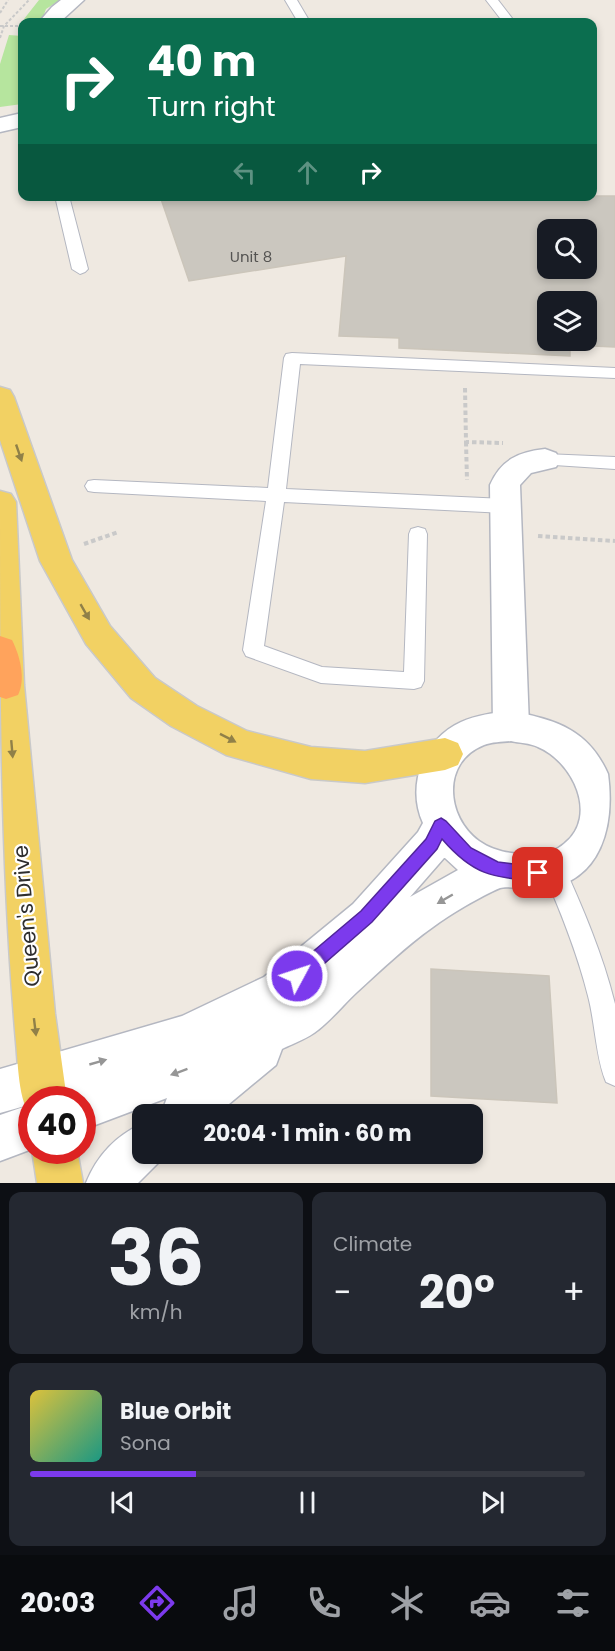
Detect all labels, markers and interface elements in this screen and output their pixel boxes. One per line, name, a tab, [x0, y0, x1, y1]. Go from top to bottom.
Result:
text: 40 m	[147, 32, 256, 91]
icon: right	[48, 42, 126, 120]
text: Turn right	[147, 88, 276, 125]
icon: left	[228, 156, 261, 189]
icon: ahead	[291, 156, 324, 189]
icon: right	[354, 156, 387, 189]
map controls	[537, 219, 597, 351]
button: search	[537, 219, 597, 279]
house number: Unit 8	[230, 246, 272, 267]
button: layers	[537, 291, 597, 351]
one-way arrow	[14, 444, 24, 462]
one-way arrow	[79, 604, 90, 620]
one-way arrow	[220, 733, 237, 743]
one-way arrow	[7, 739, 16, 758]
street label: Queen's Drive	[5, 844, 47, 988]
pin	[512, 847, 563, 898]
icon: arrive	[521, 856, 554, 889]
one-way arrow	[437, 893, 453, 904]
position arrow	[265, 944, 329, 1008]
one-way arrow	[31, 1017, 40, 1036]
one-way arrow	[89, 1057, 107, 1066]
one-way arrow	[170, 1068, 188, 1078]
speed limit sign: 40	[18, 1086, 96, 1164]
text: 20:04 · 1 min · 60 m	[203, 1118, 412, 1149]
text: 36	[108, 1203, 204, 1312]
text: Climate	[333, 1230, 412, 1258]
text: 20°	[419, 1261, 495, 1324]
text: −	[333, 1269, 351, 1316]
text: +	[562, 1269, 585, 1316]
text: km/h	[129, 1298, 183, 1326]
text: Blue Orbit	[120, 1396, 231, 1427]
text: Sona	[120, 1429, 171, 1457]
icon: previous	[106, 1486, 139, 1519]
icon: pause	[291, 1486, 324, 1519]
icon: next	[476, 1486, 509, 1519]
icon: directions	[136, 1582, 178, 1624]
icon: music	[220, 1582, 262, 1624]
icon: phone	[303, 1582, 345, 1624]
icon: climate	[386, 1582, 428, 1624]
icon: car	[469, 1582, 511, 1624]
icon: filters	[552, 1582, 594, 1624]
text: 20:03	[21, 1584, 95, 1621]

